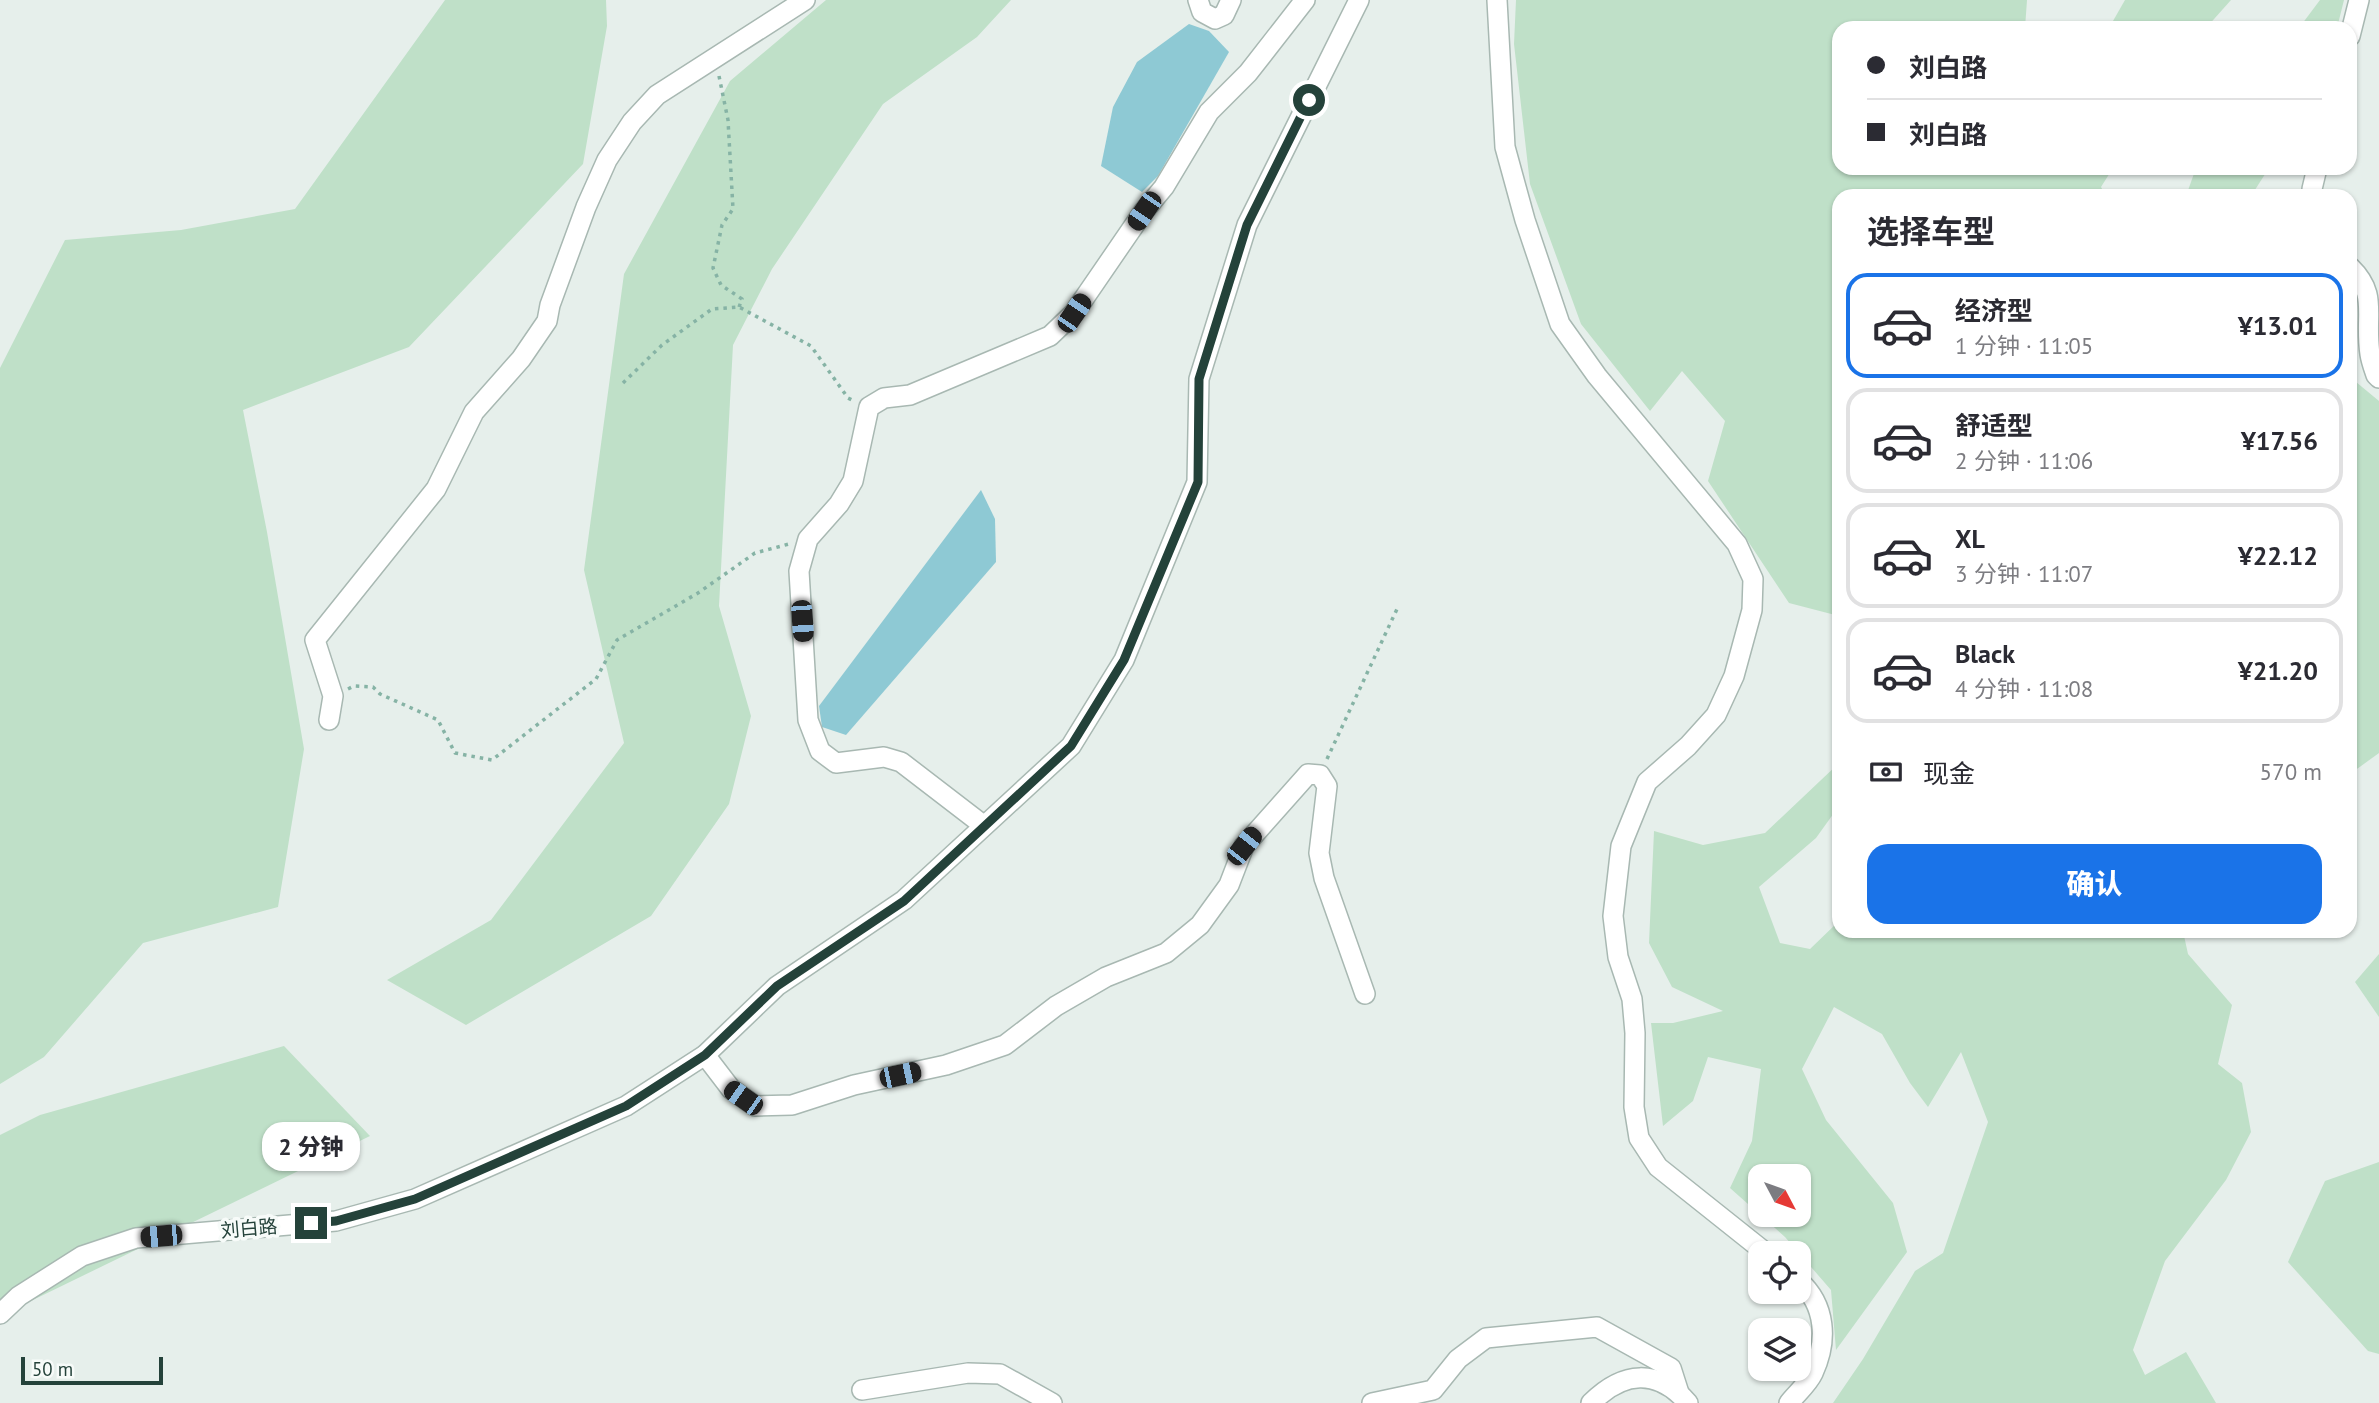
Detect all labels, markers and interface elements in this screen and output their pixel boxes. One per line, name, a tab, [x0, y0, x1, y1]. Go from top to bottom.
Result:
text: 刘白路	[1909, 51, 1987, 84]
route start	[1293, 84, 1325, 116]
text: 刘白路	[1909, 118, 1987, 151]
car	[1124, 188, 1165, 234]
text: 选择车型	[1867, 210, 1995, 252]
car	[1054, 290, 1095, 336]
icon: car	[1871, 294, 1934, 357]
text: 经济型	[1955, 294, 2033, 327]
text: ¥13.01	[2238, 309, 2318, 342]
text: 1 分钟 · 11:05	[1955, 331, 2093, 360]
icon: car	[1871, 409, 1934, 472]
text: 舒适型	[1955, 409, 2033, 442]
text: ¥17.56	[2241, 424, 2318, 457]
text: 2 分钟 · 11:06	[1955, 446, 2093, 475]
text: XL	[1955, 522, 1985, 555]
icon: car	[1871, 524, 1934, 587]
text: ¥22.12	[2238, 539, 2318, 572]
text: 3 分钟 · 11:07	[1955, 559, 2093, 588]
car	[791, 599, 814, 643]
text: Black	[1955, 637, 2015, 670]
icon: car	[1871, 639, 1934, 702]
text: ¥21.20	[2238, 654, 2318, 687]
text: 4 分钟 · 11:08	[1955, 674, 2093, 703]
icon: cash	[1867, 753, 1905, 791]
text: 现金	[1923, 757, 1975, 790]
text: 570 m	[2260, 757, 2322, 786]
car	[1223, 823, 1266, 869]
button: 确认	[1867, 844, 2322, 924]
car	[878, 1060, 923, 1090]
car	[720, 1077, 767, 1119]
callout: 2 分钟	[262, 1122, 360, 1170]
text: 2 分钟	[279, 1132, 343, 1161]
north arrow	[1748, 1164, 1811, 1227]
map controls	[1748, 1164, 1811, 1381]
route end	[295, 1207, 327, 1239]
street label: 刘白路	[220, 1214, 278, 1242]
car	[140, 1224, 183, 1248]
button: locate	[1748, 1241, 1811, 1304]
button: layers	[1748, 1318, 1811, 1381]
scale bar	[21, 1354, 163, 1386]
text: 50 m	[32, 1357, 73, 1381]

